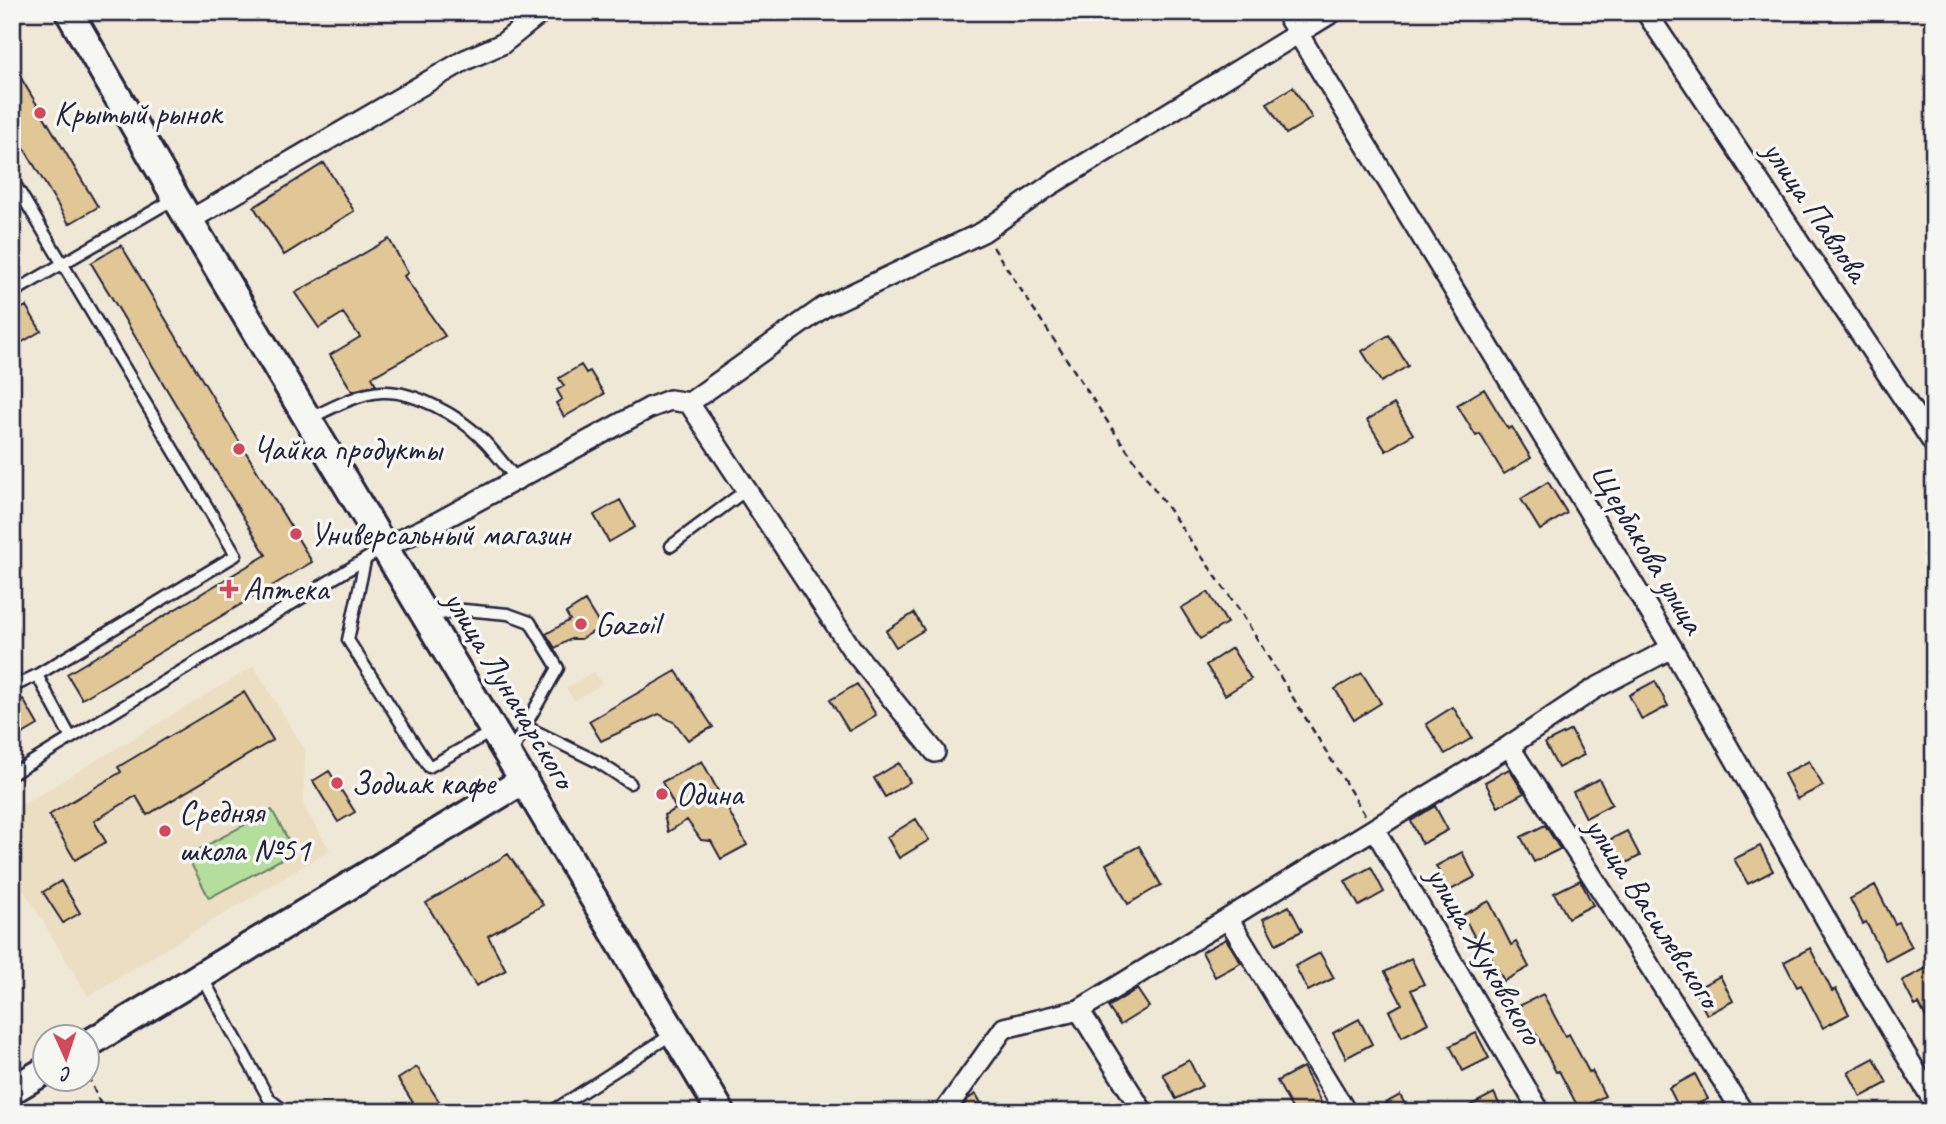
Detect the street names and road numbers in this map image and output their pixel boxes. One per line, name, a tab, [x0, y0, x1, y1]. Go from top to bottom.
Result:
street label: улица Павлова	[1752, 131, 1880, 292]
street label: Щербакова улица	[1581, 457, 1716, 643]
street label: улица Луначарского	[433, 581, 587, 798]
street label: улица Василевского	[1574, 807, 1732, 1018]
street label: улица Жуковского	[1416, 857, 1554, 1054]

